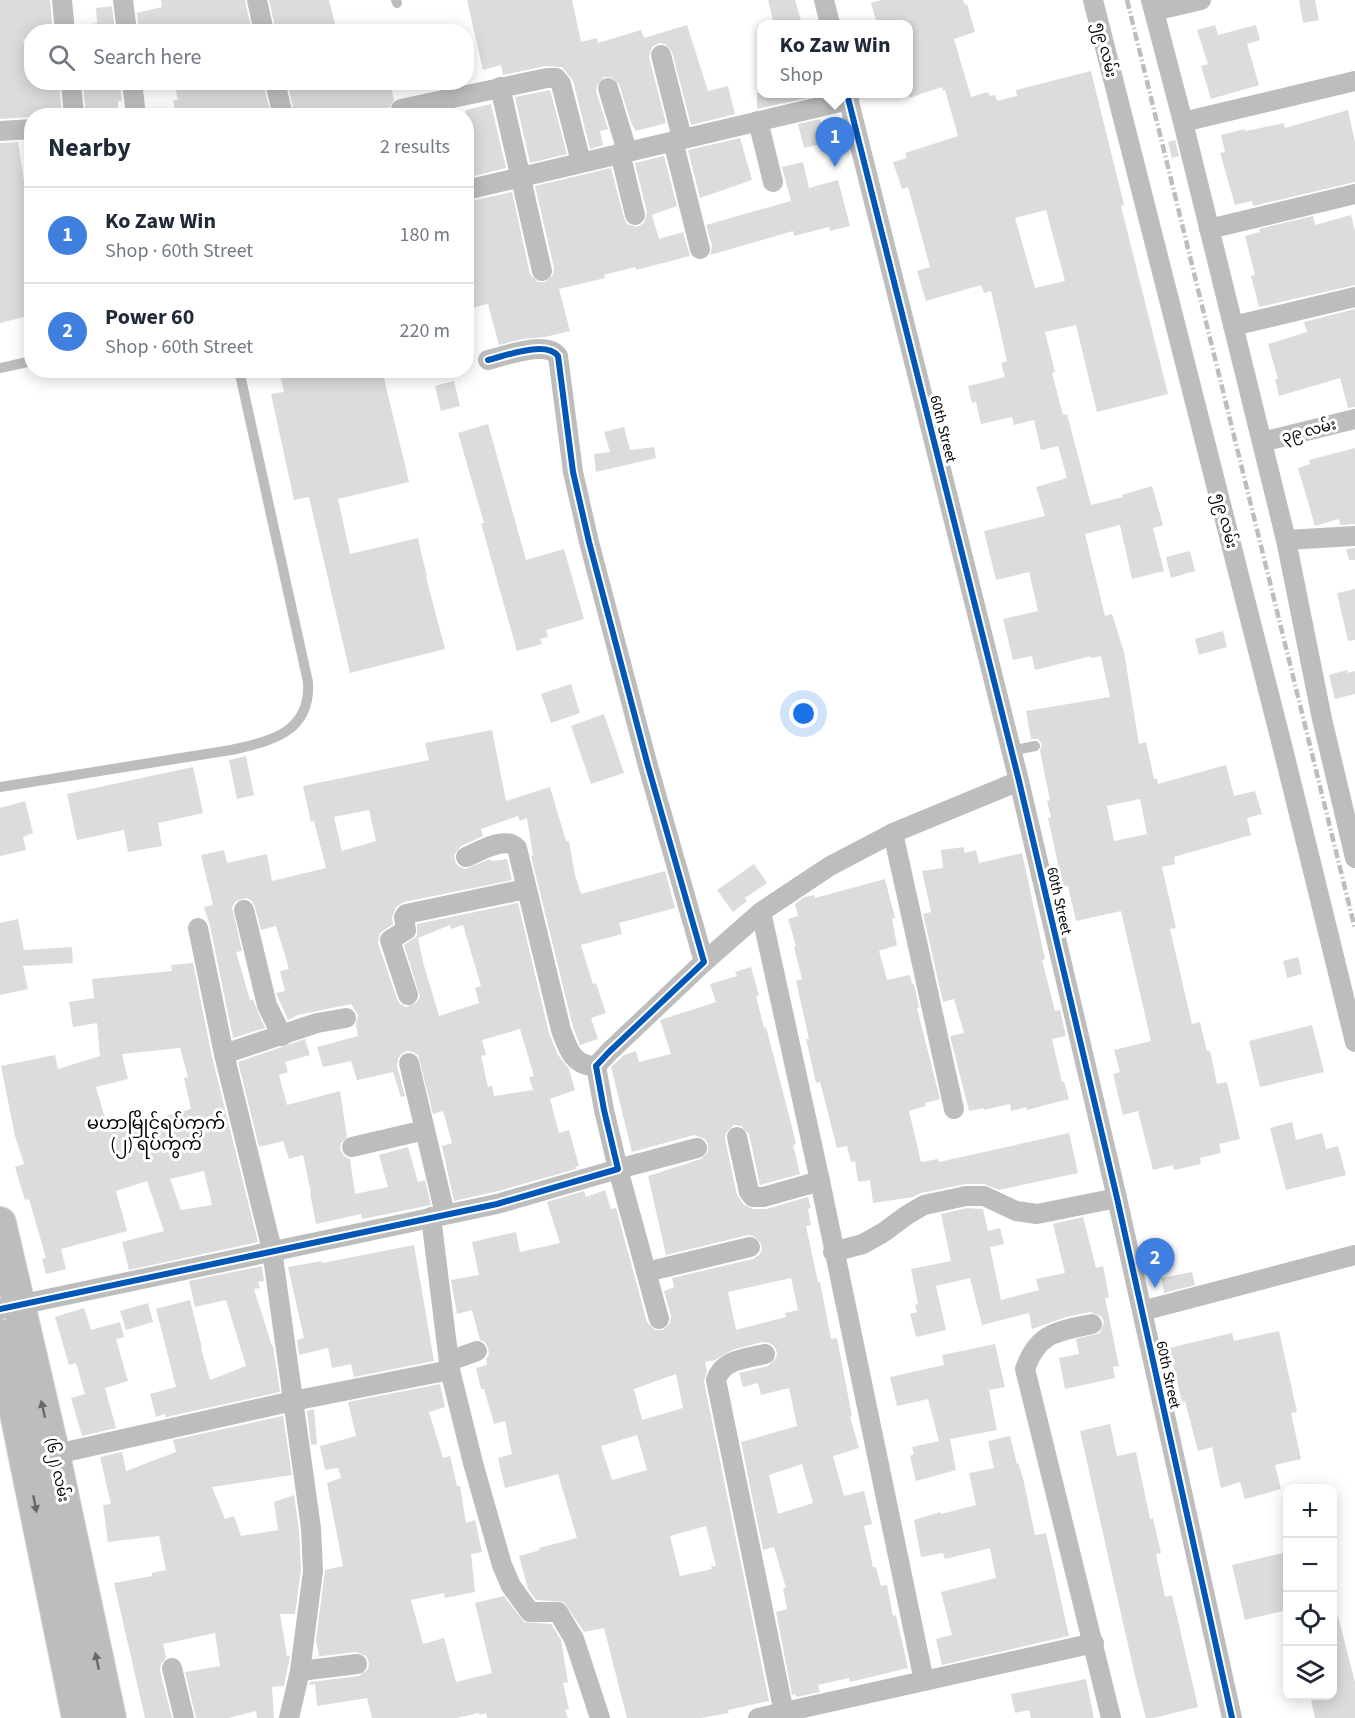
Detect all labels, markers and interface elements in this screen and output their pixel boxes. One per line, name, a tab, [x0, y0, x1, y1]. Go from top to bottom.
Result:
popup	[757, 20, 913, 98]
street label: ၅၉ လမ်း	[1087, 20, 1122, 80]
search box	[24, 24, 474, 90]
text: Ko Zaw Win	[779, 29, 891, 61]
icon: search	[45, 41, 78, 74]
text: Search here	[93, 41, 201, 73]
text: Shop	[779, 61, 823, 89]
pin: 1	[816, 118, 854, 167]
text: Nearby	[48, 129, 131, 166]
text: 2 results	[380, 133, 450, 161]
text: Ko Zaw Win	[105, 205, 216, 237]
text: 1	[62, 221, 73, 249]
text: 180 m	[400, 221, 450, 249]
text: Shop · 60th Street	[105, 237, 253, 265]
text: Power 60	[105, 301, 194, 333]
text: 2	[62, 317, 73, 345]
text: 220 m	[400, 317, 450, 345]
text: Shop · 60th Street	[105, 333, 253, 361]
street label: 60th Street	[924, 393, 962, 465]
street label: ၃၉ လမ်း	[1280, 414, 1339, 449]
street label: ၅၉ လမ်း	[1207, 491, 1242, 551]
your location	[789, 699, 818, 728]
street label: 60th Street	[1041, 865, 1077, 937]
district label: မဟာမြိုင်ရပ်ကွက် (၂) ရပ်ကွက်	[87, 1109, 225, 1159]
pin: 2	[1136, 1238, 1174, 1288]
street label: 60th Street	[1151, 1339, 1185, 1411]
one-way arrow	[38, 1399, 48, 1418]
street label: (၆၂) လမ်း	[39, 1436, 74, 1504]
map controls	[1283, 1484, 1337, 1700]
button: +	[1283, 1484, 1337, 1538]
one-way arrow	[31, 1494, 40, 1513]
button: −	[1283, 1538, 1337, 1592]
button: locate	[1283, 1592, 1337, 1646]
button: layers	[1283, 1646, 1337, 1700]
one-way arrow	[92, 1651, 102, 1670]

